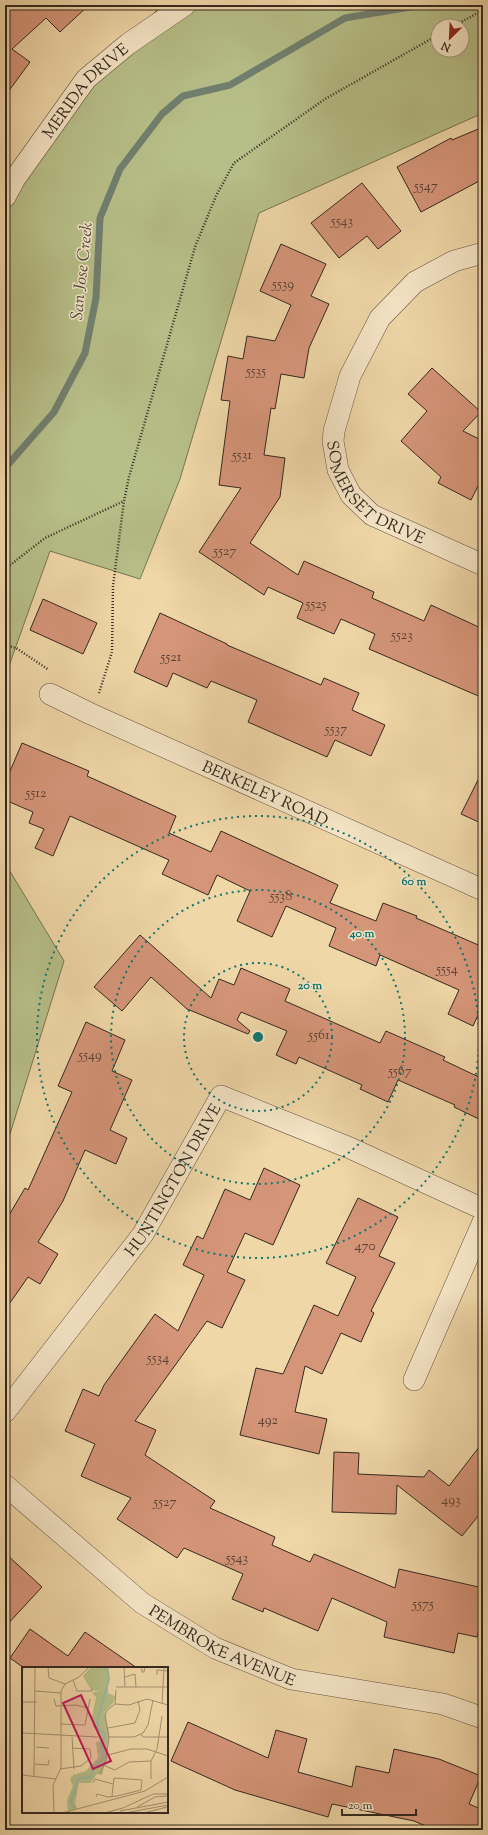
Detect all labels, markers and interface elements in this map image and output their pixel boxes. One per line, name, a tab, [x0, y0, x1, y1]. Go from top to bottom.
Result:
north arrow	[430, 18, 470, 58]
text: N	[439, 37, 455, 56]
street label: MERIDA DRIVE	[38, 39, 135, 144]
house number: 5547	[413, 177, 438, 197]
house number: 5543	[330, 212, 354, 232]
water label: San Jose Creek	[66, 221, 100, 321]
house number: 5539	[271, 275, 294, 295]
house number: 5535	[245, 362, 266, 382]
street label: SOMERSET DRIVE	[319, 439, 428, 551]
house number: 5531	[231, 446, 252, 466]
house number: 5527	[212, 542, 237, 562]
house number: 5525	[304, 595, 327, 615]
house number: 5523	[390, 626, 413, 646]
house number: 5521	[159, 648, 182, 668]
house number: 5537	[324, 720, 347, 740]
street label: BERKELEY ROAD	[198, 756, 331, 833]
house number: 5512	[24, 784, 47, 804]
text: 60 m	[402, 873, 426, 891]
house number: 5538	[269, 887, 292, 907]
text: 40 m	[349, 925, 374, 943]
house number: 5554	[435, 960, 458, 980]
text: 20 m	[298, 977, 322, 995]
house number: 5561	[307, 1026, 330, 1046]
centre of rings	[251, 1030, 265, 1044]
house number: 5549	[77, 1046, 102, 1066]
house number: 5567	[387, 1062, 412, 1082]
street label: HUNTINGTON DRIVE	[121, 1100, 228, 1262]
house number: 470	[354, 1237, 376, 1257]
house number: 5534	[146, 1349, 169, 1369]
house number: 492	[258, 1411, 279, 1431]
house number: 493	[441, 1491, 461, 1511]
house number: 5527	[152, 1493, 177, 1513]
house number: 5543	[225, 1549, 249, 1569]
house number: 5575	[411, 1595, 434, 1615]
street label: PEMBROKE AVENUE	[143, 1601, 299, 1694]
inset map	[22, 1667, 168, 1813]
scale bar	[342, 1791, 416, 1817]
text: 20 m	[348, 1797, 373, 1815]

